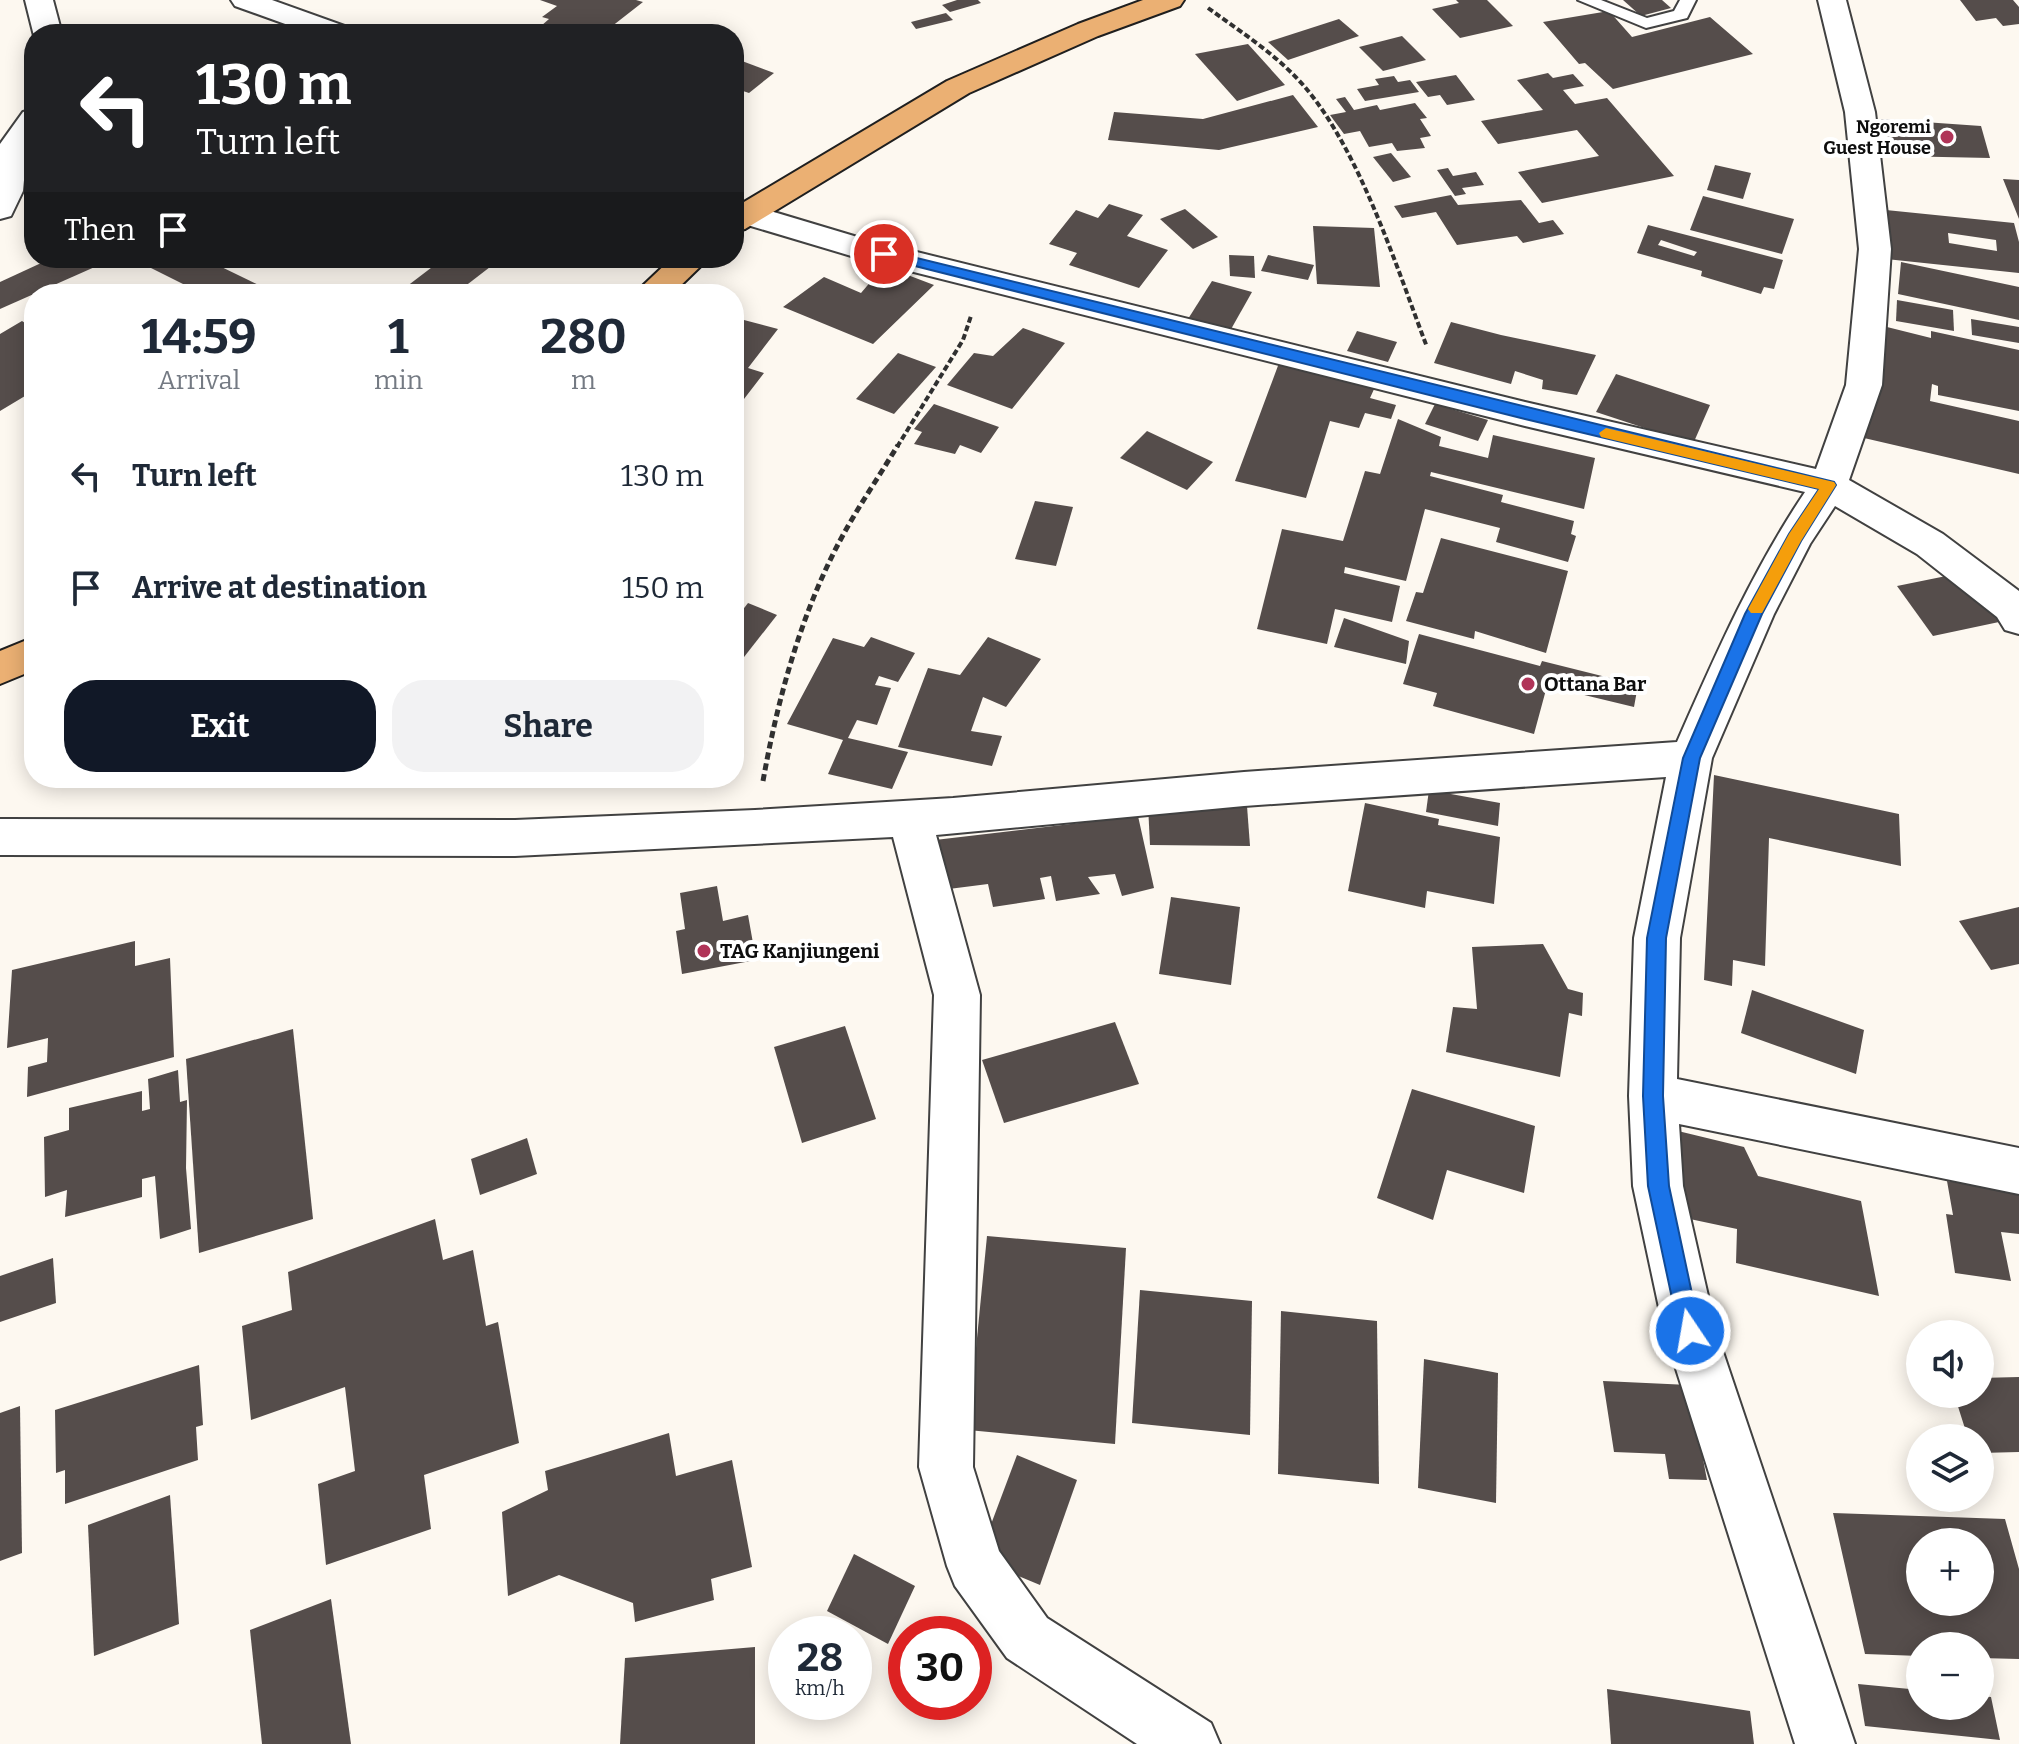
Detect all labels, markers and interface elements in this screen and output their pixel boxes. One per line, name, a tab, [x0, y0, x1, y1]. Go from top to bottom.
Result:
text: 130 m	[196, 52, 352, 119]
icon: left	[64, 56, 168, 160]
place label: Ngoremi Guest House	[1823, 116, 1931, 159]
text: Turn left	[196, 120, 340, 164]
marker: Ngoremi Guest House	[1938, 128, 1956, 146]
icon: arrive	[151, 208, 195, 252]
text: Then	[64, 212, 135, 248]
pin	[850, 220, 918, 288]
icon: arrive	[862, 232, 906, 276]
text: 14:59	[141, 308, 257, 366]
text: 1	[388, 308, 409, 366]
text: 280	[540, 308, 627, 366]
text: Arrival	[158, 365, 240, 396]
text: min	[374, 365, 423, 396]
text: m	[571, 365, 596, 396]
icon: left	[64, 454, 108, 498]
text: Turn left	[132, 458, 257, 494]
text: 130 m	[621, 458, 704, 494]
icon: arrive	[64, 566, 108, 610]
text: Arrive at destination	[132, 570, 427, 606]
text: 150 m	[622, 570, 704, 606]
place label: Ottana Bar	[1544, 672, 1647, 696]
marker: Ottana Bar	[1519, 675, 1537, 693]
button: Exit	[64, 680, 376, 772]
button: Share	[392, 680, 704, 772]
place label: TAG Kanjiungeni	[720, 939, 880, 963]
marker: TAG Kanjiungeni	[695, 942, 713, 960]
position arrow	[1648, 1289, 1732, 1373]
map controls	[1906, 1320, 1994, 1720]
button: sound	[1906, 1320, 1994, 1408]
button: layers	[1906, 1424, 1994, 1512]
button: +	[1906, 1528, 1994, 1616]
speed limit sign: 30	[888, 1616, 992, 1720]
button: −	[1906, 1632, 1994, 1720]
text: 28	[797, 1634, 843, 1682]
text: km/h	[795, 1676, 845, 1700]

